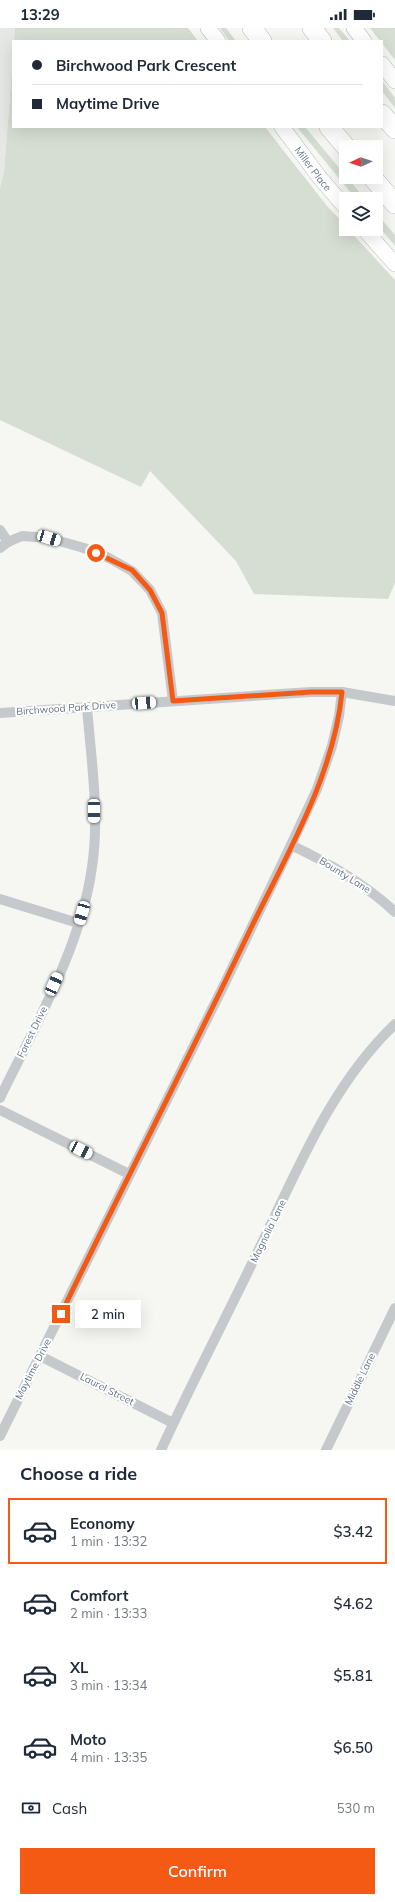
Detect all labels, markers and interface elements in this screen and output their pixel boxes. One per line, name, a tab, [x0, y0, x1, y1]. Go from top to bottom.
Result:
text: 13:29	[20, 5, 60, 24]
text: Birchwood Park Crescent	[56, 56, 236, 75]
text: Maytime Drive	[56, 94, 160, 113]
north arrow	[339, 140, 383, 184]
map controls	[339, 140, 383, 236]
street label: Miller Place	[292, 144, 335, 193]
button: layers	[339, 192, 383, 236]
car	[36, 529, 62, 547]
route start	[87, 544, 105, 562]
car	[132, 696, 156, 710]
street label: Birchwood Park Drive	[16, 698, 116, 718]
car	[88, 799, 100, 823]
street label: Bounty Lane	[317, 854, 373, 896]
car	[73, 900, 91, 926]
car	[44, 971, 64, 997]
street label: Forest Drive	[14, 1004, 50, 1060]
car	[68, 1139, 94, 1161]
street label: Magnolia Lane	[247, 1197, 289, 1265]
callout: 2 min	[75, 1300, 141, 1328]
route end	[52, 1305, 70, 1323]
text: 2 min	[91, 1306, 125, 1322]
street label: Maytime Drive	[12, 1336, 54, 1402]
street label: Middle Lane	[342, 1351, 378, 1407]
street label: Laurel Street	[78, 1370, 137, 1408]
text: Choose a ride	[20, 1462, 137, 1485]
icon: car	[22, 1513, 58, 1549]
text: Economy	[70, 1514, 135, 1533]
text: $3.42	[333, 1522, 373, 1541]
text: 1 min · 13:32	[70, 1533, 147, 1549]
icon: car	[22, 1585, 58, 1621]
text: Comfort	[70, 1586, 128, 1605]
text: $4.62	[333, 1594, 373, 1613]
text: 2 min · 13:33	[70, 1605, 147, 1621]
icon: car	[22, 1657, 58, 1693]
text: XL	[70, 1658, 88, 1677]
text: $5.81	[333, 1666, 373, 1685]
text: 3 min · 13:34	[70, 1677, 147, 1693]
icon: car	[22, 1729, 58, 1765]
text: Moto	[70, 1730, 106, 1749]
text: $6.50	[333, 1738, 373, 1757]
text: 4 min · 13:35	[70, 1749, 147, 1765]
icon: cash	[20, 1797, 42, 1819]
text: Cash	[52, 1799, 87, 1818]
text: 530 m	[337, 1800, 375, 1816]
button: Confirm	[20, 1848, 375, 1894]

